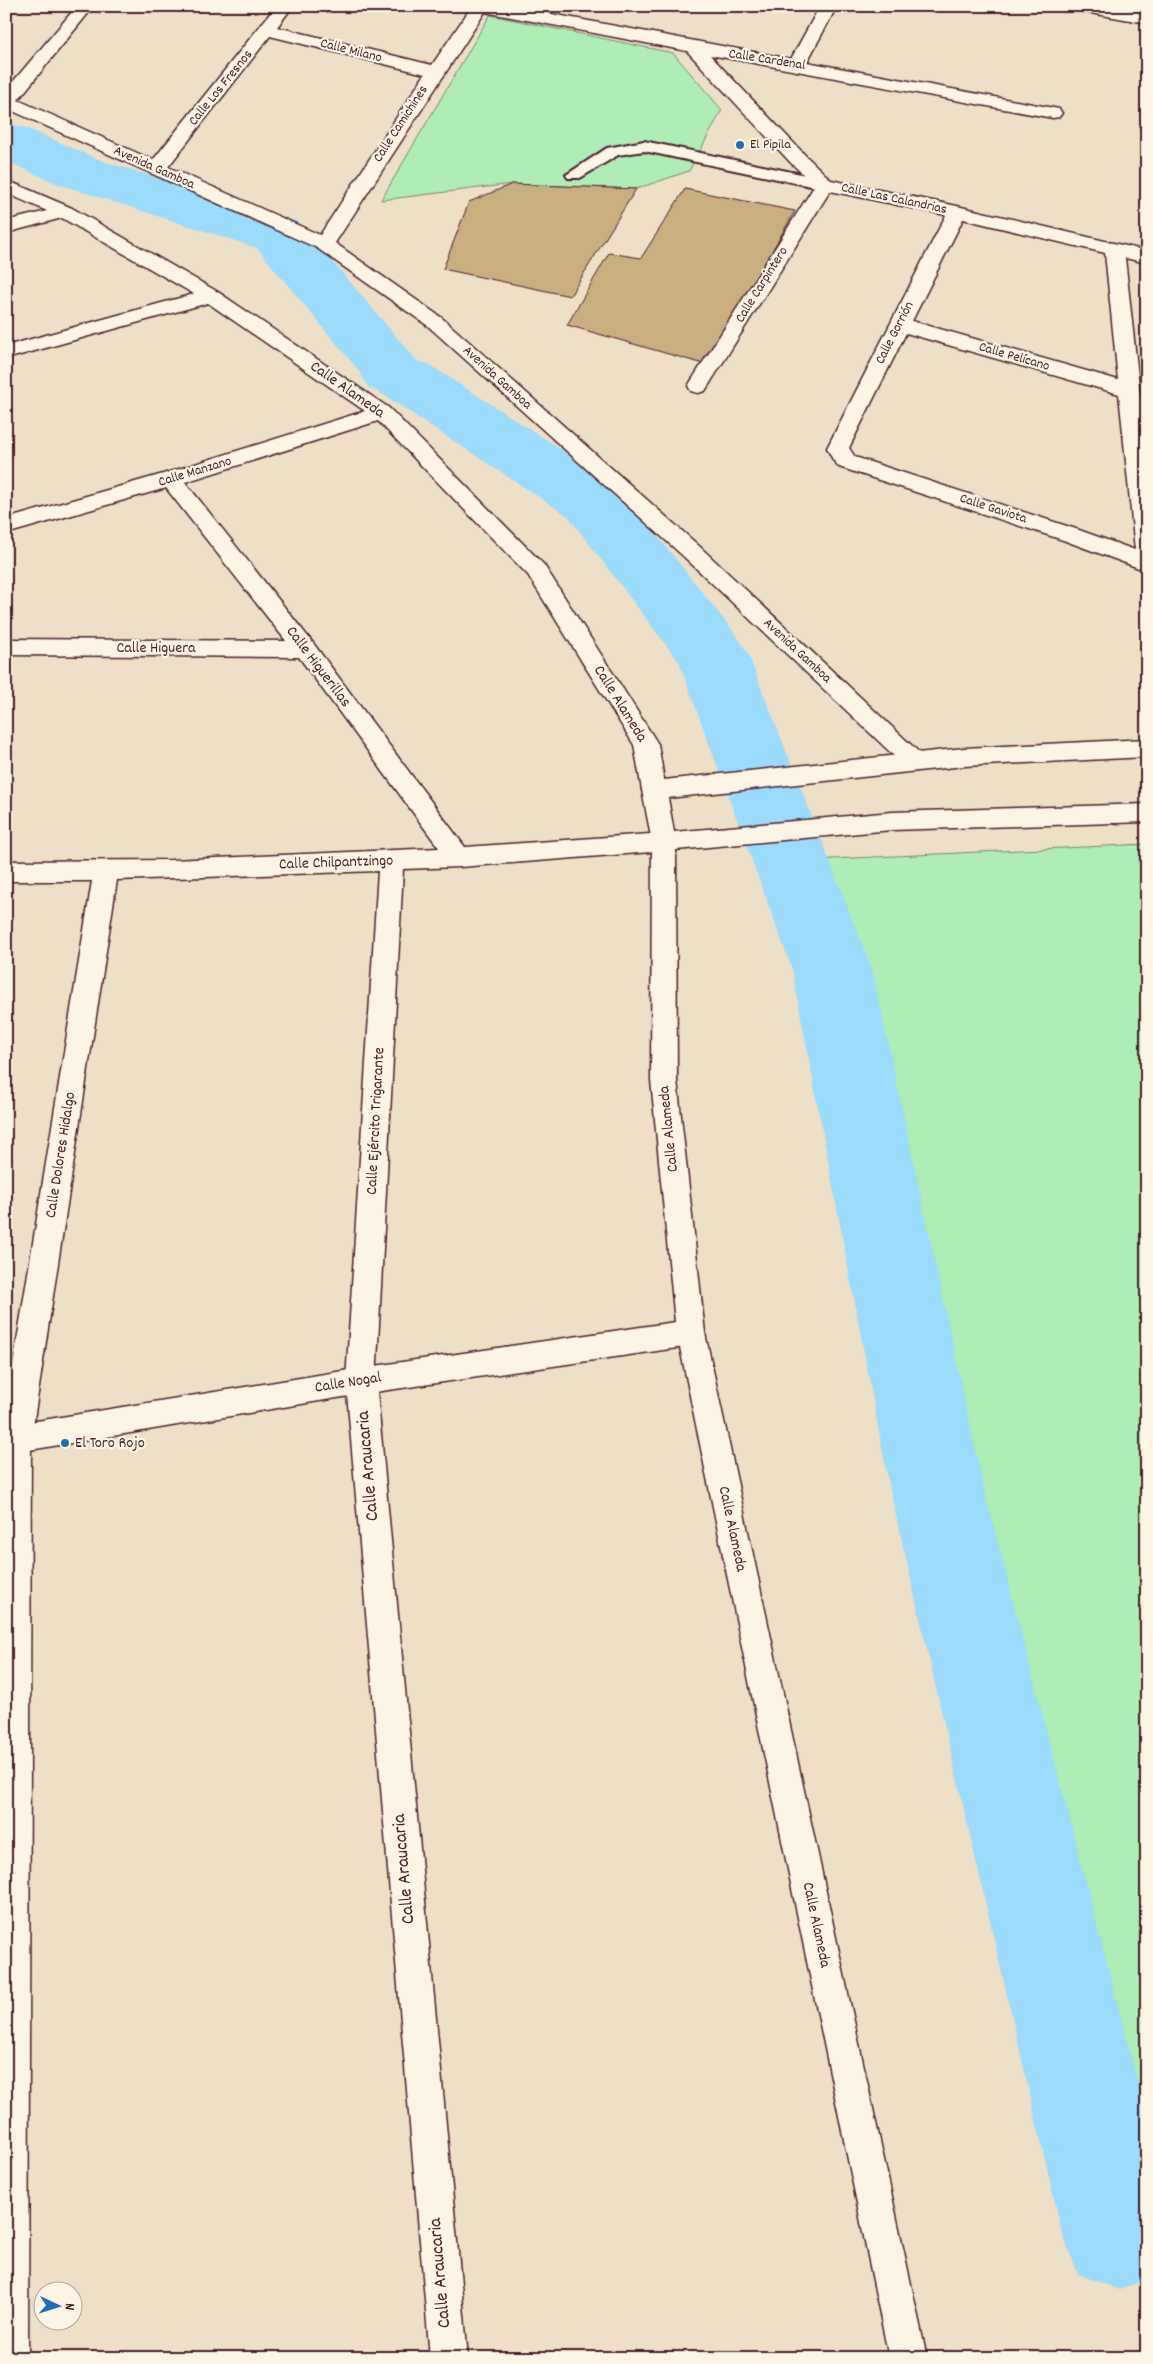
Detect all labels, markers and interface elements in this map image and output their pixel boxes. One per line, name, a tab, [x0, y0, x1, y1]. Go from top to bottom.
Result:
street label: Calle Milano	[318, 34, 384, 68]
street label: Calle Cardenal	[727, 44, 807, 76]
street label: Calle Los Fresnos	[184, 46, 258, 130]
street label: Calle Camichines	[369, 81, 433, 166]
place label: El Pipila	[750, 135, 791, 155]
marker: El Pipila	[734, 139, 746, 151]
street label: Avenida Gamboa	[110, 141, 198, 195]
street label: Calle Las Calandrias	[839, 178, 949, 220]
street label: Calle Carpintero	[731, 243, 793, 327]
street label: Calle Gorrión	[871, 298, 919, 368]
street label: Calle Pelícano	[976, 337, 1052, 377]
street label: Avenida Gamboa	[458, 341, 536, 415]
street label: Calle Alameda	[305, 356, 390, 425]
street label: Calle Manzano	[156, 451, 234, 493]
street label: Calle Gaviota	[957, 489, 1030, 529]
street label: Avenida Gamboa	[758, 614, 836, 688]
street label: Calle Higuerillas	[280, 622, 356, 713]
street label: Calle Higuera	[116, 637, 196, 660]
street label: Calle Alameda	[587, 661, 653, 747]
street label: Calle Chilpantzingo	[278, 850, 394, 876]
street label: Calle Ejército Trigarante	[361, 1047, 391, 1195]
street label: Calle Alameda	[653, 1084, 685, 1173]
street label: Calle Dolores Hidalgo	[40, 1090, 82, 1220]
street label: Calle Nogal	[313, 1366, 383, 1400]
street label: Calle Araucaria	[351, 1409, 387, 1522]
place label: El Toro Rojo	[75, 1432, 145, 1455]
marker: El Toro Rojo	[59, 1437, 71, 1449]
street label: Calle Alameda	[712, 1484, 752, 1574]
street label: Calle Araucaria	[387, 1812, 423, 1925]
street label: Calle Alameda	[796, 1880, 836, 1970]
street label: Calle Araucaria	[423, 2216, 459, 2329]
north arrow	[32, 2282, 82, 2332]
text: N	[59, 2303, 79, 2311]

